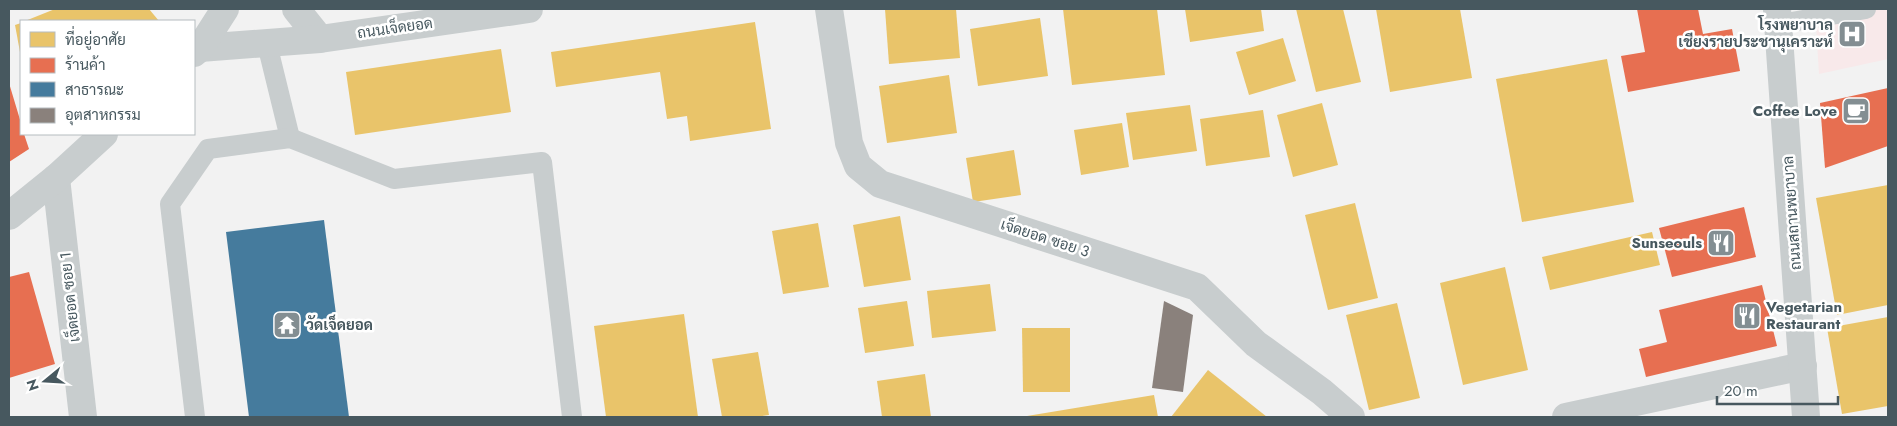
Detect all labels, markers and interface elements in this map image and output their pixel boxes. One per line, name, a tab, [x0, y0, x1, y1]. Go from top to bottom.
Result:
street label: ถนนเจ็ดยอด	[356, 12, 434, 44]
place label: โรงพยาบาล เชียงรายประชานุเคราะห์	[1678, 14, 1834, 53]
hospital icon: โรงพยาบาล เชียงรายประชานุเคราะห์	[1837, 19, 1867, 49]
legend	[20, 20, 195, 135]
text: ที่อยู่อาศัย	[65, 25, 126, 51]
text: ร้านค้า	[65, 54, 105, 76]
text: สาธารณะ	[65, 79, 124, 101]
cafe icon: Coffee Love	[1841, 96, 1871, 126]
place label: Coffee Love	[1753, 100, 1837, 122]
text: อุตสาหกรรม	[65, 104, 141, 126]
street label: ถนนสถานพยาบาล	[1777, 155, 1807, 271]
street label: เจ็ดยอด ซอย 3	[998, 213, 1092, 263]
restaurant icon: Sunseouls	[1706, 228, 1736, 258]
place label: Sunseouls	[1632, 232, 1702, 254]
street label: เจ็ดยอด ซอย 1	[54, 251, 86, 343]
place label: Vegetarian Restaurant	[1765, 296, 1842, 335]
restaurant icon: Vegetarian Restaurant	[1732, 301, 1762, 331]
temple icon: วัดเจ็ดยอด	[272, 310, 302, 340]
place label: วัดเจ็ดยอด	[306, 314, 373, 336]
north arrow	[20, 356, 70, 406]
scale bar	[1717, 374, 1838, 406]
text: N	[21, 377, 44, 393]
text: 20 m	[1724, 380, 1758, 402]

